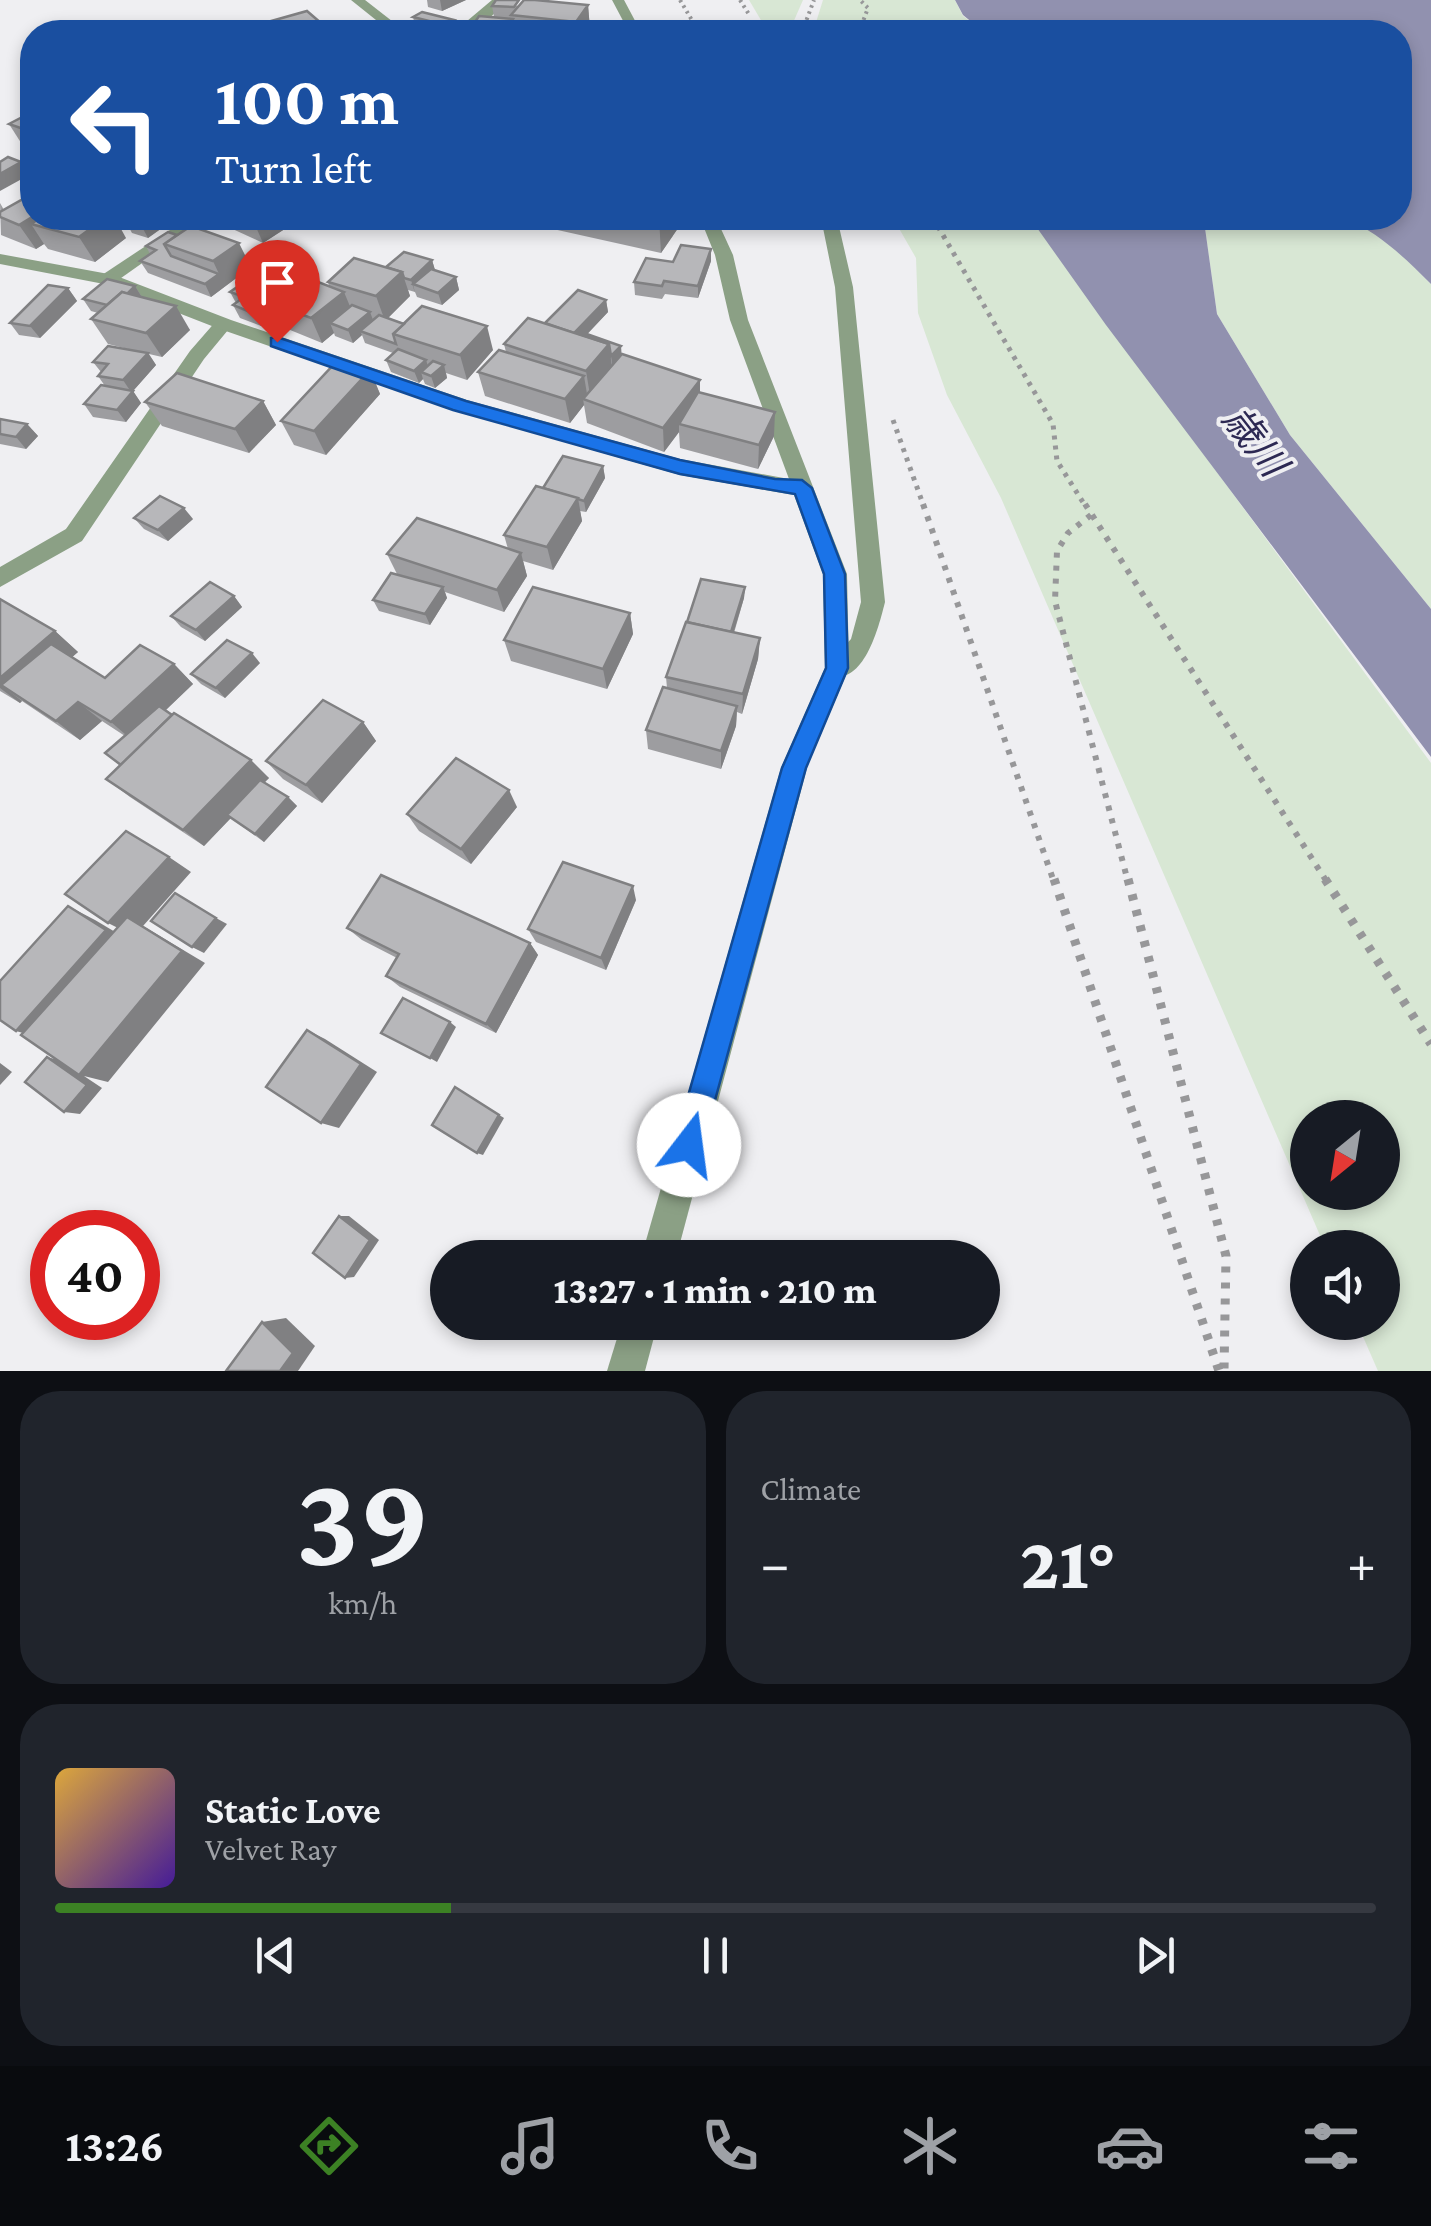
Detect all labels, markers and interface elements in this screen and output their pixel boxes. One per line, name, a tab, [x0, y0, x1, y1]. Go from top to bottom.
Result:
icon: left	[50, 60, 180, 190]
text: 100 m	[215, 61, 399, 139]
text: Turn left	[215, 143, 372, 193]
pin	[235, 240, 320, 343]
icon: arrive	[250, 255, 305, 310]
water label: 歳川	[1215, 398, 1297, 487]
position arrow	[637, 1093, 741, 1197]
north arrow	[1290, 1100, 1400, 1210]
map controls	[1290, 1100, 1400, 1340]
speed limit sign: 40	[30, 1210, 160, 1340]
button: sound	[1290, 1230, 1400, 1340]
text: 13:27 · 1 min · 210 m	[554, 1269, 876, 1311]
text: 39	[296, 1447, 430, 1592]
text: Climate	[761, 1471, 861, 1507]
text: 21°	[1020, 1521, 1117, 1604]
text: −	[761, 1533, 790, 1594]
text: +	[1347, 1533, 1376, 1594]
text: km/h	[328, 1585, 397, 1621]
text: Static Love	[205, 1789, 381, 1831]
text: Velvet Ray	[205, 1831, 336, 1867]
icon: previous	[248, 1928, 303, 1983]
icon: pause	[688, 1928, 743, 1983]
icon: next	[1128, 1928, 1183, 1983]
icon: directions	[294, 2111, 364, 2181]
icon: music	[495, 2111, 565, 2181]
icon: phone	[695, 2111, 765, 2181]
icon: climate	[895, 2111, 965, 2181]
icon: car	[1095, 2111, 1165, 2181]
icon: filters	[1296, 2111, 1366, 2181]
text: 13:26	[65, 2121, 164, 2171]

